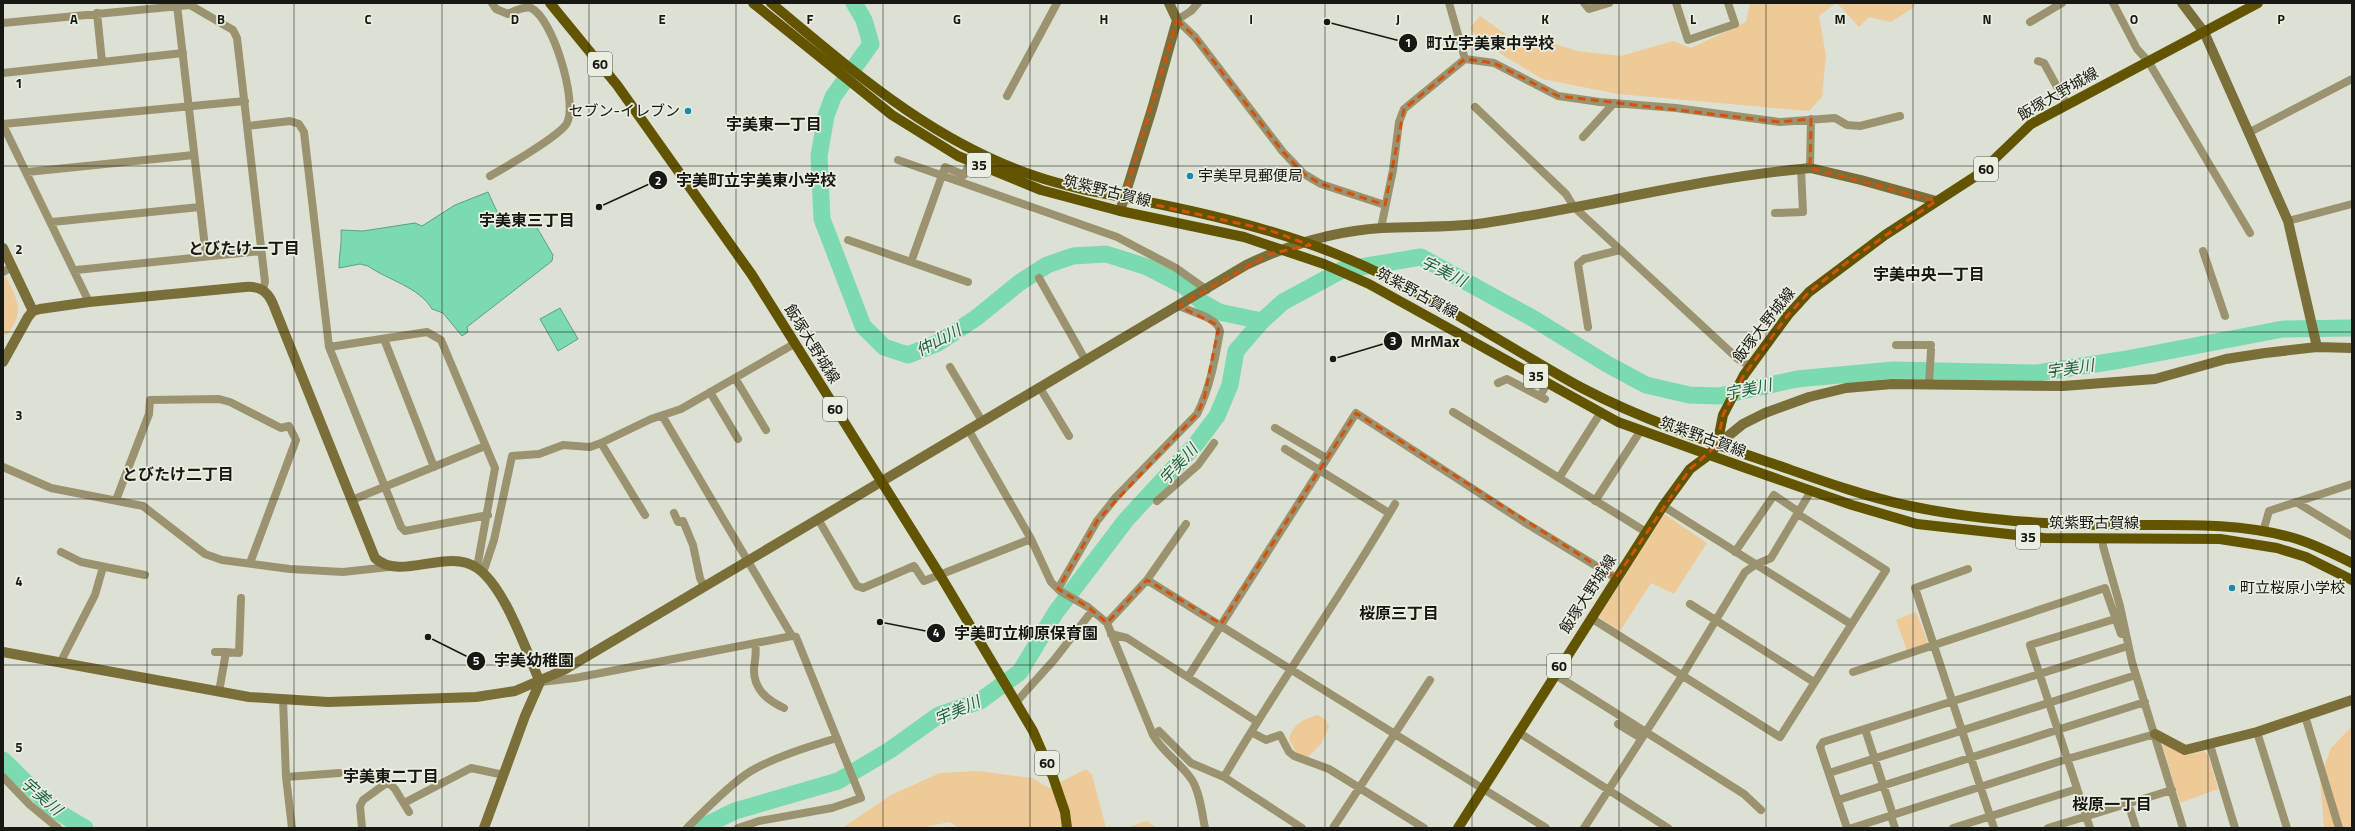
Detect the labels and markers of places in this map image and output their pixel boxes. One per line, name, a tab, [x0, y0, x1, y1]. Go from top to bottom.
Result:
callout: 町立宇美東中学校	[1398, 29, 1562, 57]
place label: セブン-イレブン	[568, 99, 680, 122]
marker: セブン-イレブン	[683, 106, 693, 116]
place label: 宇美早見郵便局	[1198, 164, 1303, 187]
callout: 宇美町立宇美東小学校	[648, 166, 844, 194]
marker: 宇美早見郵便局	[1185, 171, 1195, 181]
callout: MrMax	[1383, 327, 1468, 355]
place label: 町立桜原小学校	[2240, 576, 2345, 599]
marker: 町立桜原小学校	[2227, 583, 2237, 593]
callout: 宇美町立柳原保育園	[926, 619, 1106, 647]
callout: 宇美幼稚園	[466, 647, 582, 675]

